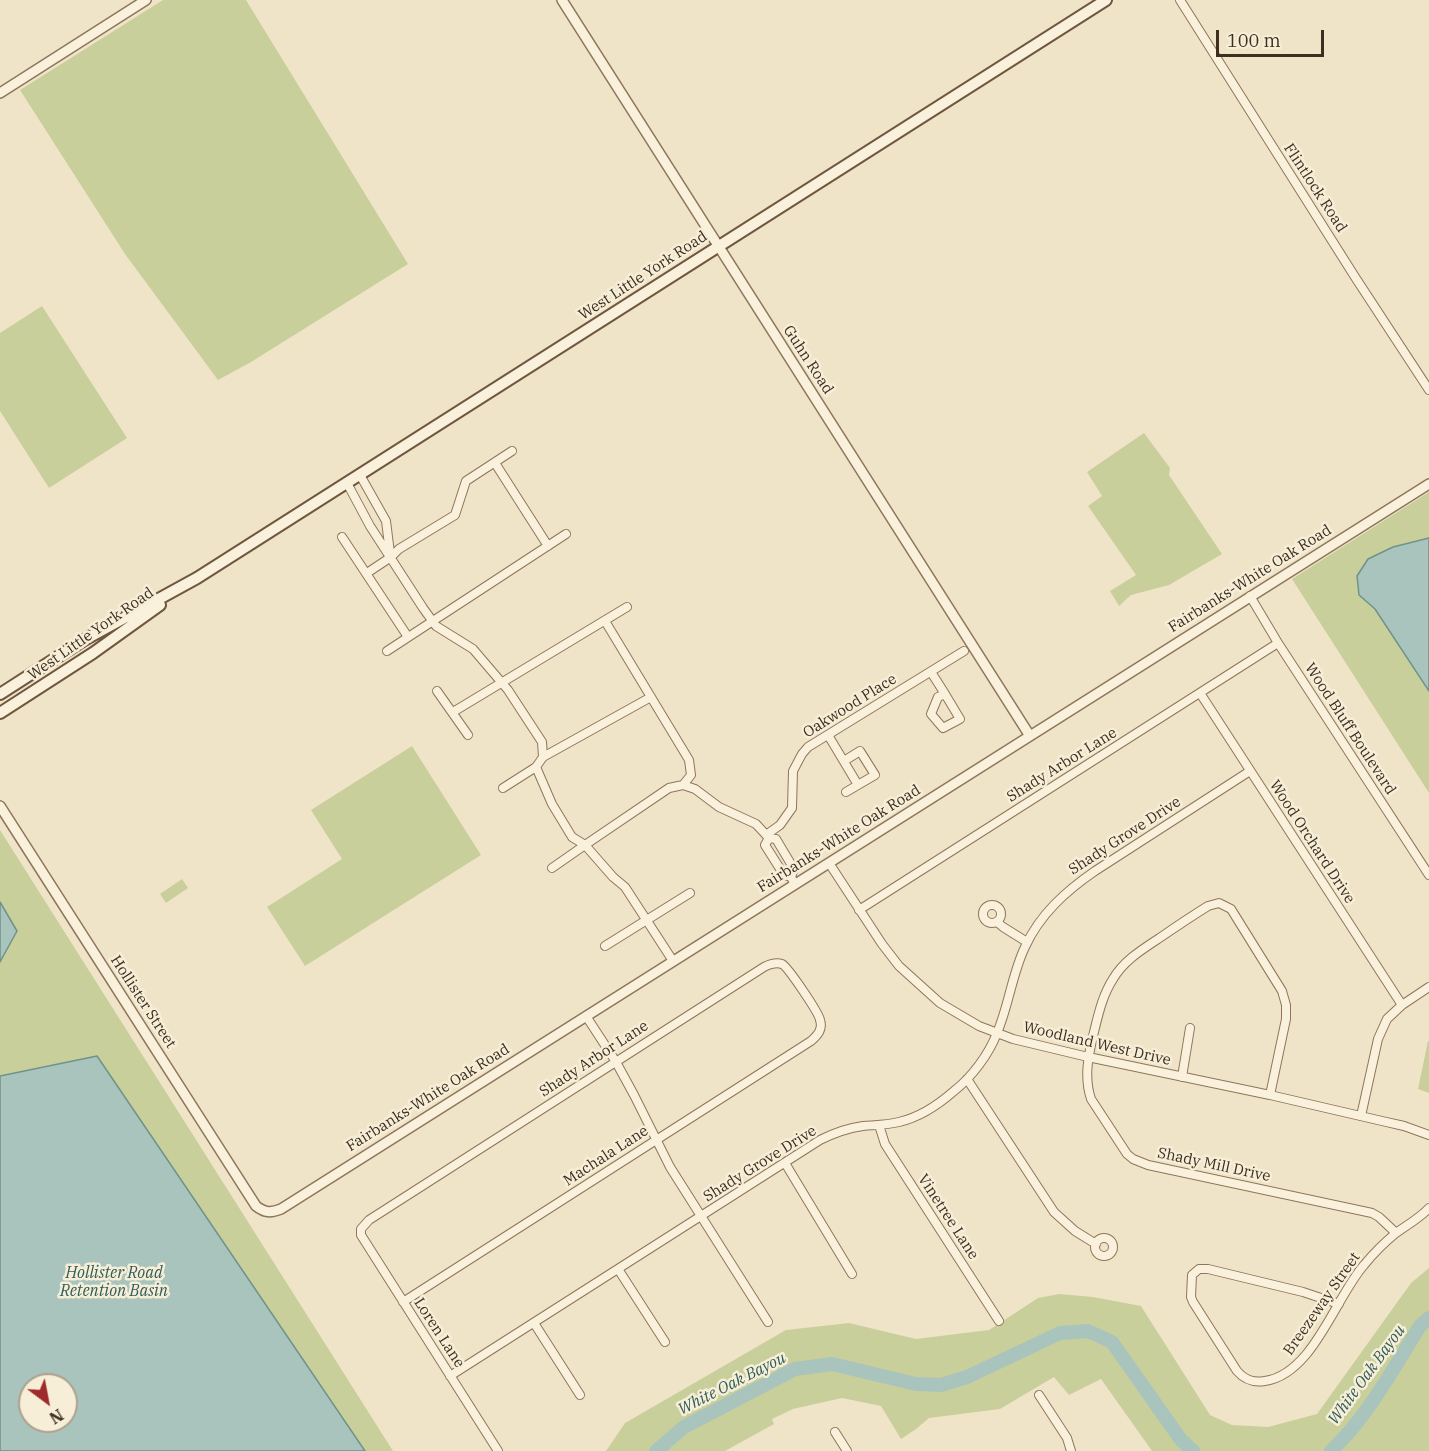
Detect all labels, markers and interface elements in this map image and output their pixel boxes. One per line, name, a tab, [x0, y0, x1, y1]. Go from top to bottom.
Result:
scale bar	[1219, 18, 1327, 56]
text: 100 m	[1227, 29, 1281, 52]
street label: Flintlock Road	[1280, 140, 1350, 236]
street label: West Little York Road	[575, 228, 711, 324]
street label: Guhn Road	[779, 322, 837, 398]
street label: Fairbanks-White Oak Road	[1165, 521, 1335, 637]
street label: West Little York Road	[25, 584, 157, 684]
street label: Wood Bluff Boulevard	[1301, 660, 1399, 798]
street label: Oakwood Place	[800, 670, 900, 742]
street label: Shady Arbor Lane	[1004, 724, 1120, 806]
street label: Wood Orchard Drive	[1265, 777, 1359, 907]
street label: Fairbanks-White Oak Road	[754, 781, 924, 897]
street label: Shady Grove Drive	[1066, 793, 1184, 879]
street label: Hollister Street	[106, 952, 180, 1052]
street label: Shady Arbor Lane	[536, 1017, 652, 1101]
street label: Woodland West Drive	[1022, 1018, 1172, 1070]
street label: Fairbanks-White Oak Road	[343, 1040, 513, 1156]
street label: Machala Lane	[560, 1122, 652, 1190]
street label: Shady Grove Drive	[700, 1122, 820, 1206]
street label: Shady Mill Drive	[1156, 1144, 1272, 1186]
street label: Vinetree Lane	[914, 1171, 982, 1263]
street label: Breezeway Street	[1280, 1249, 1364, 1359]
water label: Hollister Road Retention Basin	[60, 1263, 168, 1301]
street label: Loren Lane	[410, 1295, 468, 1371]
water label: White Oak Bayou	[1324, 1322, 1410, 1428]
water label: White Oak Bayou	[675, 1349, 789, 1419]
north arrow	[18, 1373, 78, 1433]
text: N	[46, 1405, 67, 1428]

